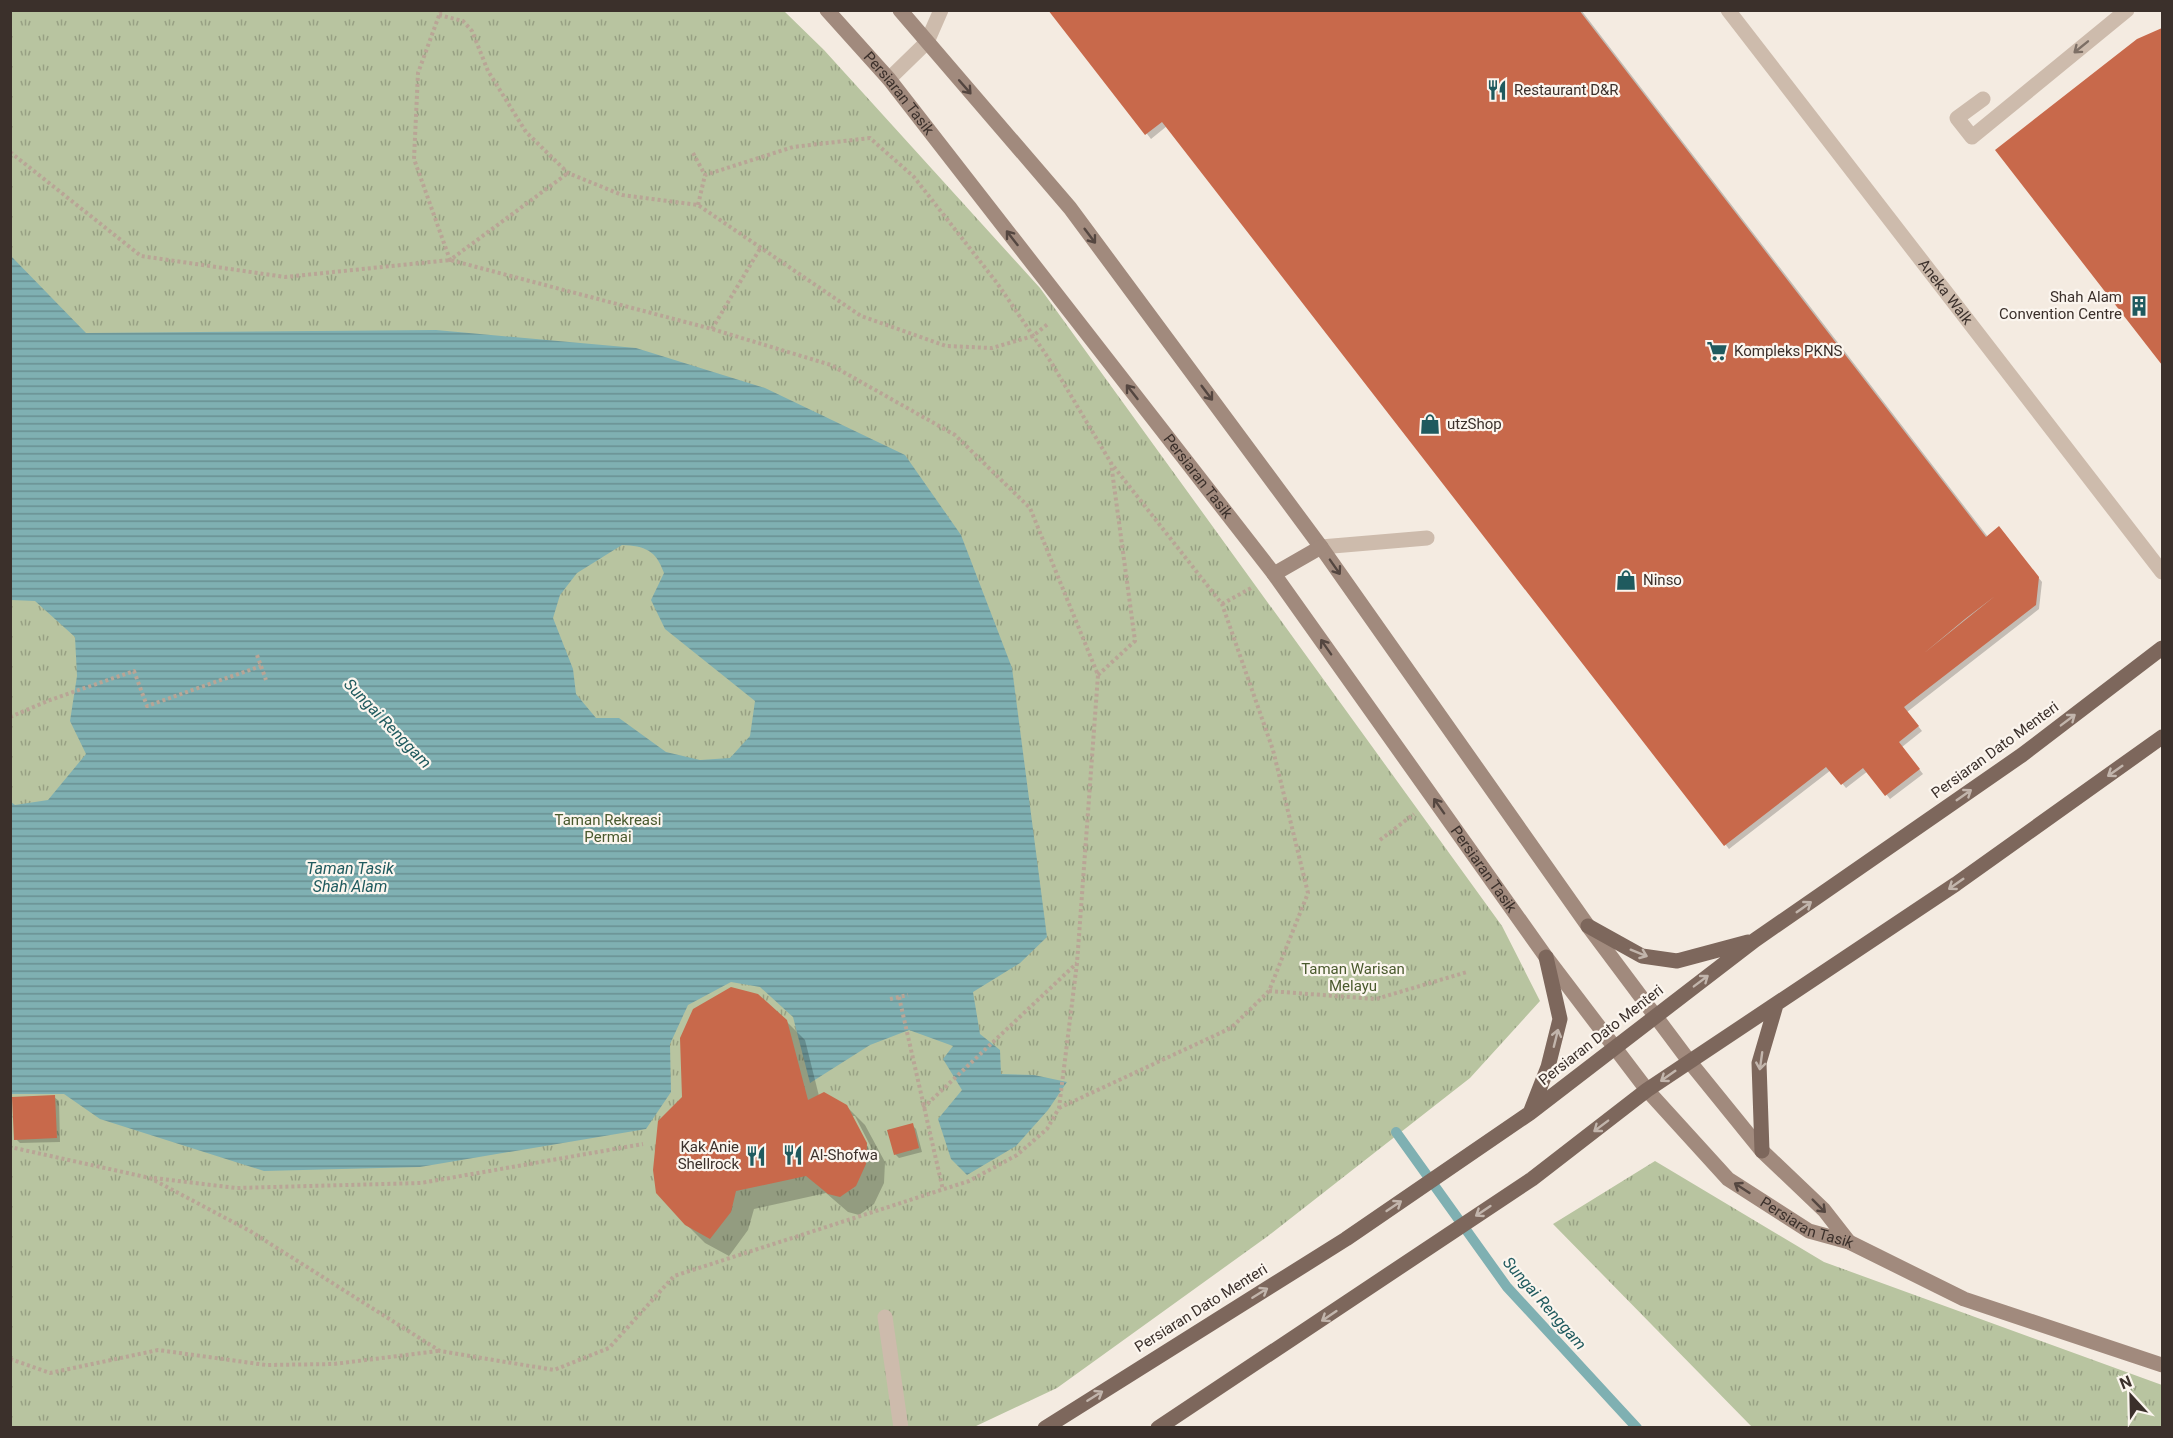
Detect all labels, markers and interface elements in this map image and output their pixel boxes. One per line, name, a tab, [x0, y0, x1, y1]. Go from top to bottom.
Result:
one-way arrow	[2073, 41, 2089, 54]
street label: Persiaran Tasik	[860, 48, 938, 139]
restaurant icon: Restaurant D&R	[1485, 78, 1509, 102]
one-way arrow	[959, 79, 972, 95]
place label: Restaurant D&R	[1514, 81, 1619, 99]
one-way arrow	[1084, 228, 1097, 244]
one-way arrow	[1006, 230, 1019, 246]
street label: Aneka Walk	[1915, 255, 1977, 328]
place label: Shah Alam Convention Centre	[1999, 288, 2122, 323]
building icon: Shah Alam Convention Centre	[2127, 294, 2151, 318]
supermarket icon: Kompleks PKNS	[1705, 339, 1729, 363]
place label: Kompleks PKNS	[1734, 342, 1843, 360]
one-way arrow	[1126, 384, 1139, 400]
one-way arrow	[1200, 384, 1213, 400]
shop icon: utzShop	[1418, 412, 1442, 436]
place label: utzShop	[1447, 415, 1502, 433]
street label: Persiaran Tasik	[1160, 430, 1237, 522]
one-way arrow	[1329, 558, 1341, 574]
shop icon: Ninso	[1614, 568, 1638, 592]
place label: Ninso	[1643, 571, 1682, 589]
one-way arrow	[1320, 640, 1332, 656]
water label: Sungai Renggam	[340, 675, 435, 772]
street label: Persiaran Dato Menteri	[1928, 698, 2062, 802]
one-way arrow	[2060, 713, 2076, 726]
one-way arrow	[2107, 765, 2123, 777]
one-way arrow	[1955, 789, 1971, 801]
one-way arrow	[1433, 799, 1445, 815]
park label: Taman Rekreasi Permai	[555, 811, 661, 846]
street label: Persiaran Tasik	[1447, 822, 1521, 916]
water label: Taman Tasik Shah Alam	[306, 859, 395, 896]
one-way arrow	[1948, 878, 1965, 890]
one-way arrow	[1795, 900, 1812, 913]
one-way arrow	[1630, 948, 1648, 959]
park label: Taman Warisan Melayu	[1301, 960, 1405, 995]
one-way arrow	[1693, 974, 1709, 987]
street label: Persiaran Dato Menteri	[1535, 981, 1667, 1089]
one-way arrow	[1550, 1028, 1562, 1047]
one-way arrow	[1756, 1051, 1767, 1070]
one-way arrow	[1661, 1070, 1677, 1082]
one-way arrow	[1593, 1119, 1609, 1132]
place label: Kak Anie Shellrock	[678, 1138, 739, 1173]
restaurant icon: Al-Shofwa	[781, 1143, 805, 1167]
restaurant icon: Kak Anie Shellrock	[744, 1144, 768, 1168]
place label: Al-Shofwa	[810, 1146, 878, 1164]
one-way arrow	[1734, 1182, 1751, 1194]
street label: Persiaran Tasik	[1757, 1193, 1857, 1252]
one-way arrow	[1811, 1198, 1826, 1213]
one-way arrow	[1385, 1200, 1402, 1212]
one-way arrow	[1475, 1205, 1492, 1218]
water label: Sungai Renggam	[1499, 1253, 1590, 1354]
street label: Persiaran Dato Menteri	[1131, 1260, 1271, 1356]
one-way arrow	[1251, 1286, 1268, 1298]
one-way arrow	[1321, 1310, 1337, 1322]
north arrow	[2101, 1366, 2161, 1426]
text: N	[2117, 1372, 2134, 1393]
one-way arrow	[1086, 1390, 1103, 1402]

